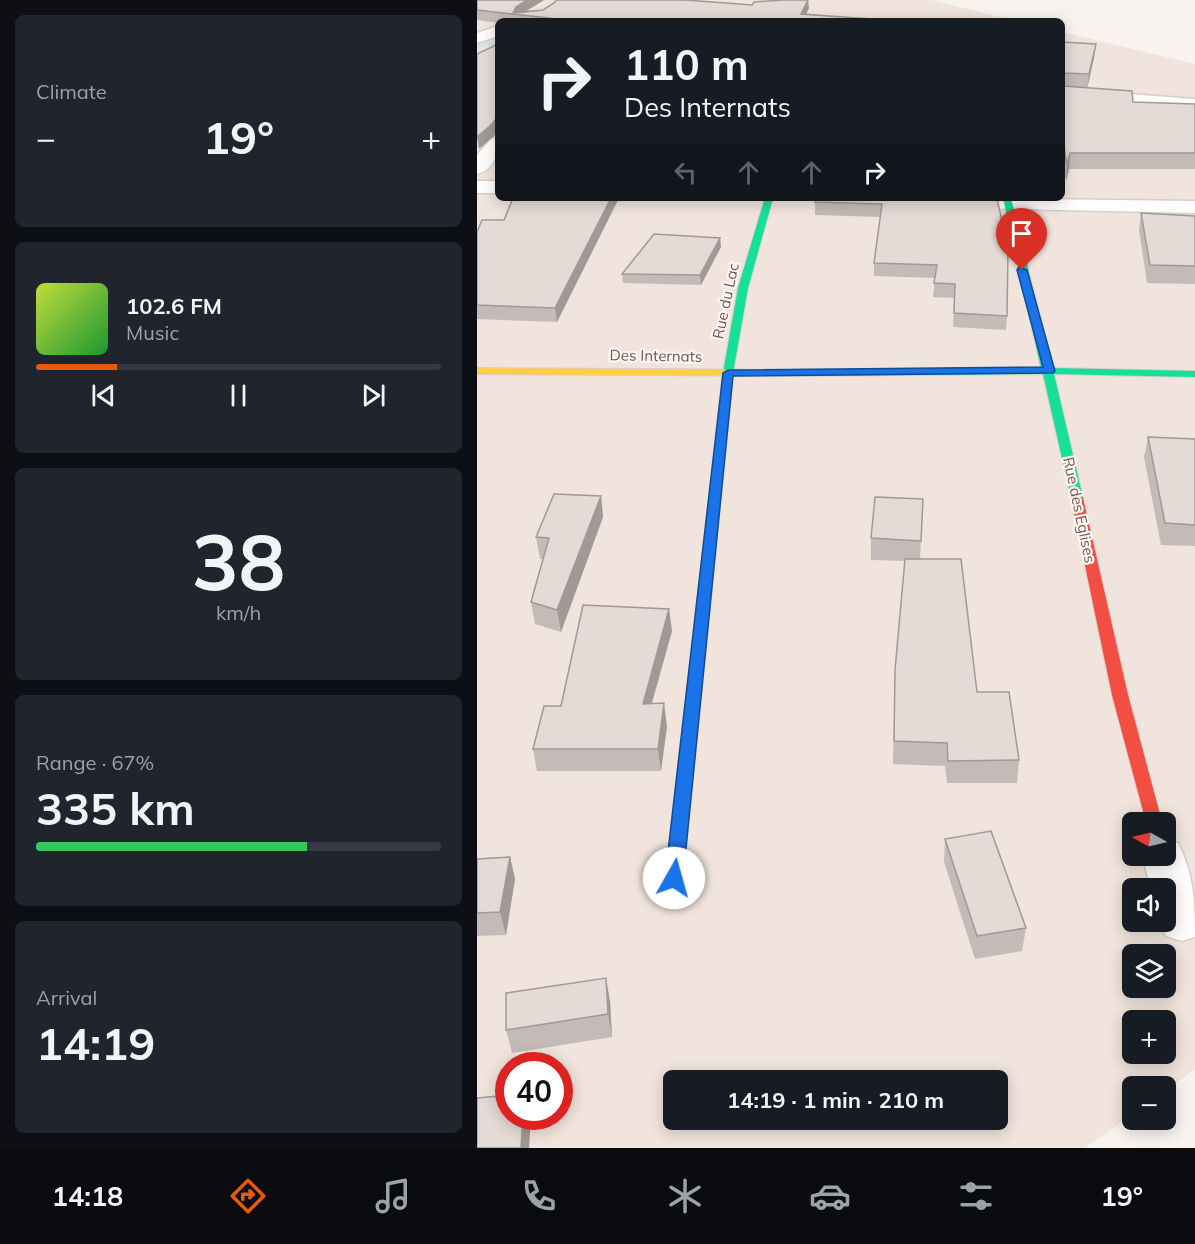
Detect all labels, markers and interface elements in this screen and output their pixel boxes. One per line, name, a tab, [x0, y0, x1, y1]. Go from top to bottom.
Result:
text: 110 m	[624, 38, 749, 91]
icon: right	[525, 42, 603, 120]
text: Climate	[36, 79, 107, 104]
text: Des Internats	[624, 90, 791, 124]
text: 19°	[203, 109, 274, 165]
text: −	[36, 117, 56, 158]
text: +	[421, 117, 441, 158]
icon: left	[669, 156, 702, 189]
icon: ahead	[732, 156, 765, 189]
icon: ahead	[795, 156, 828, 189]
icon: right	[858, 156, 891, 189]
pin	[996, 208, 1047, 270]
icon: arrive	[1005, 217, 1038, 250]
street label: Rue du Lac	[708, 261, 743, 341]
text: 102.6 FM	[126, 292, 222, 320]
text: Music	[126, 320, 179, 345]
street label: Des Internats	[610, 345, 702, 366]
icon: previous	[87, 379, 120, 412]
icon: pause	[222, 379, 255, 412]
icon: next	[357, 379, 390, 412]
street label: Rue des Eglises	[1059, 455, 1100, 565]
text: 38	[192, 512, 285, 610]
text: km/h	[216, 600, 261, 625]
text: Range · 67%	[36, 750, 154, 775]
text: 335 km	[36, 780, 195, 836]
north arrow	[1122, 812, 1176, 866]
map controls	[1122, 812, 1176, 1130]
position arrow	[642, 846, 706, 910]
button: sound	[1122, 878, 1176, 932]
button: layers	[1122, 944, 1176, 998]
text: Arrival	[36, 985, 97, 1010]
button: +	[1122, 1010, 1176, 1064]
text: 14:19	[36, 1015, 155, 1071]
speed limit sign: 40	[495, 1052, 573, 1130]
button: −	[1122, 1076, 1176, 1130]
text: 14:19 · 1 min · 210 m	[727, 1086, 944, 1114]
icon: directions	[227, 1175, 269, 1217]
icon: music	[372, 1175, 414, 1217]
icon: phone	[518, 1175, 560, 1217]
icon: climate	[664, 1175, 706, 1217]
icon: car	[809, 1175, 851, 1217]
icon: filters	[955, 1175, 997, 1217]
text: 14:18	[52, 1179, 123, 1213]
text: 19°	[1100, 1179, 1143, 1213]

